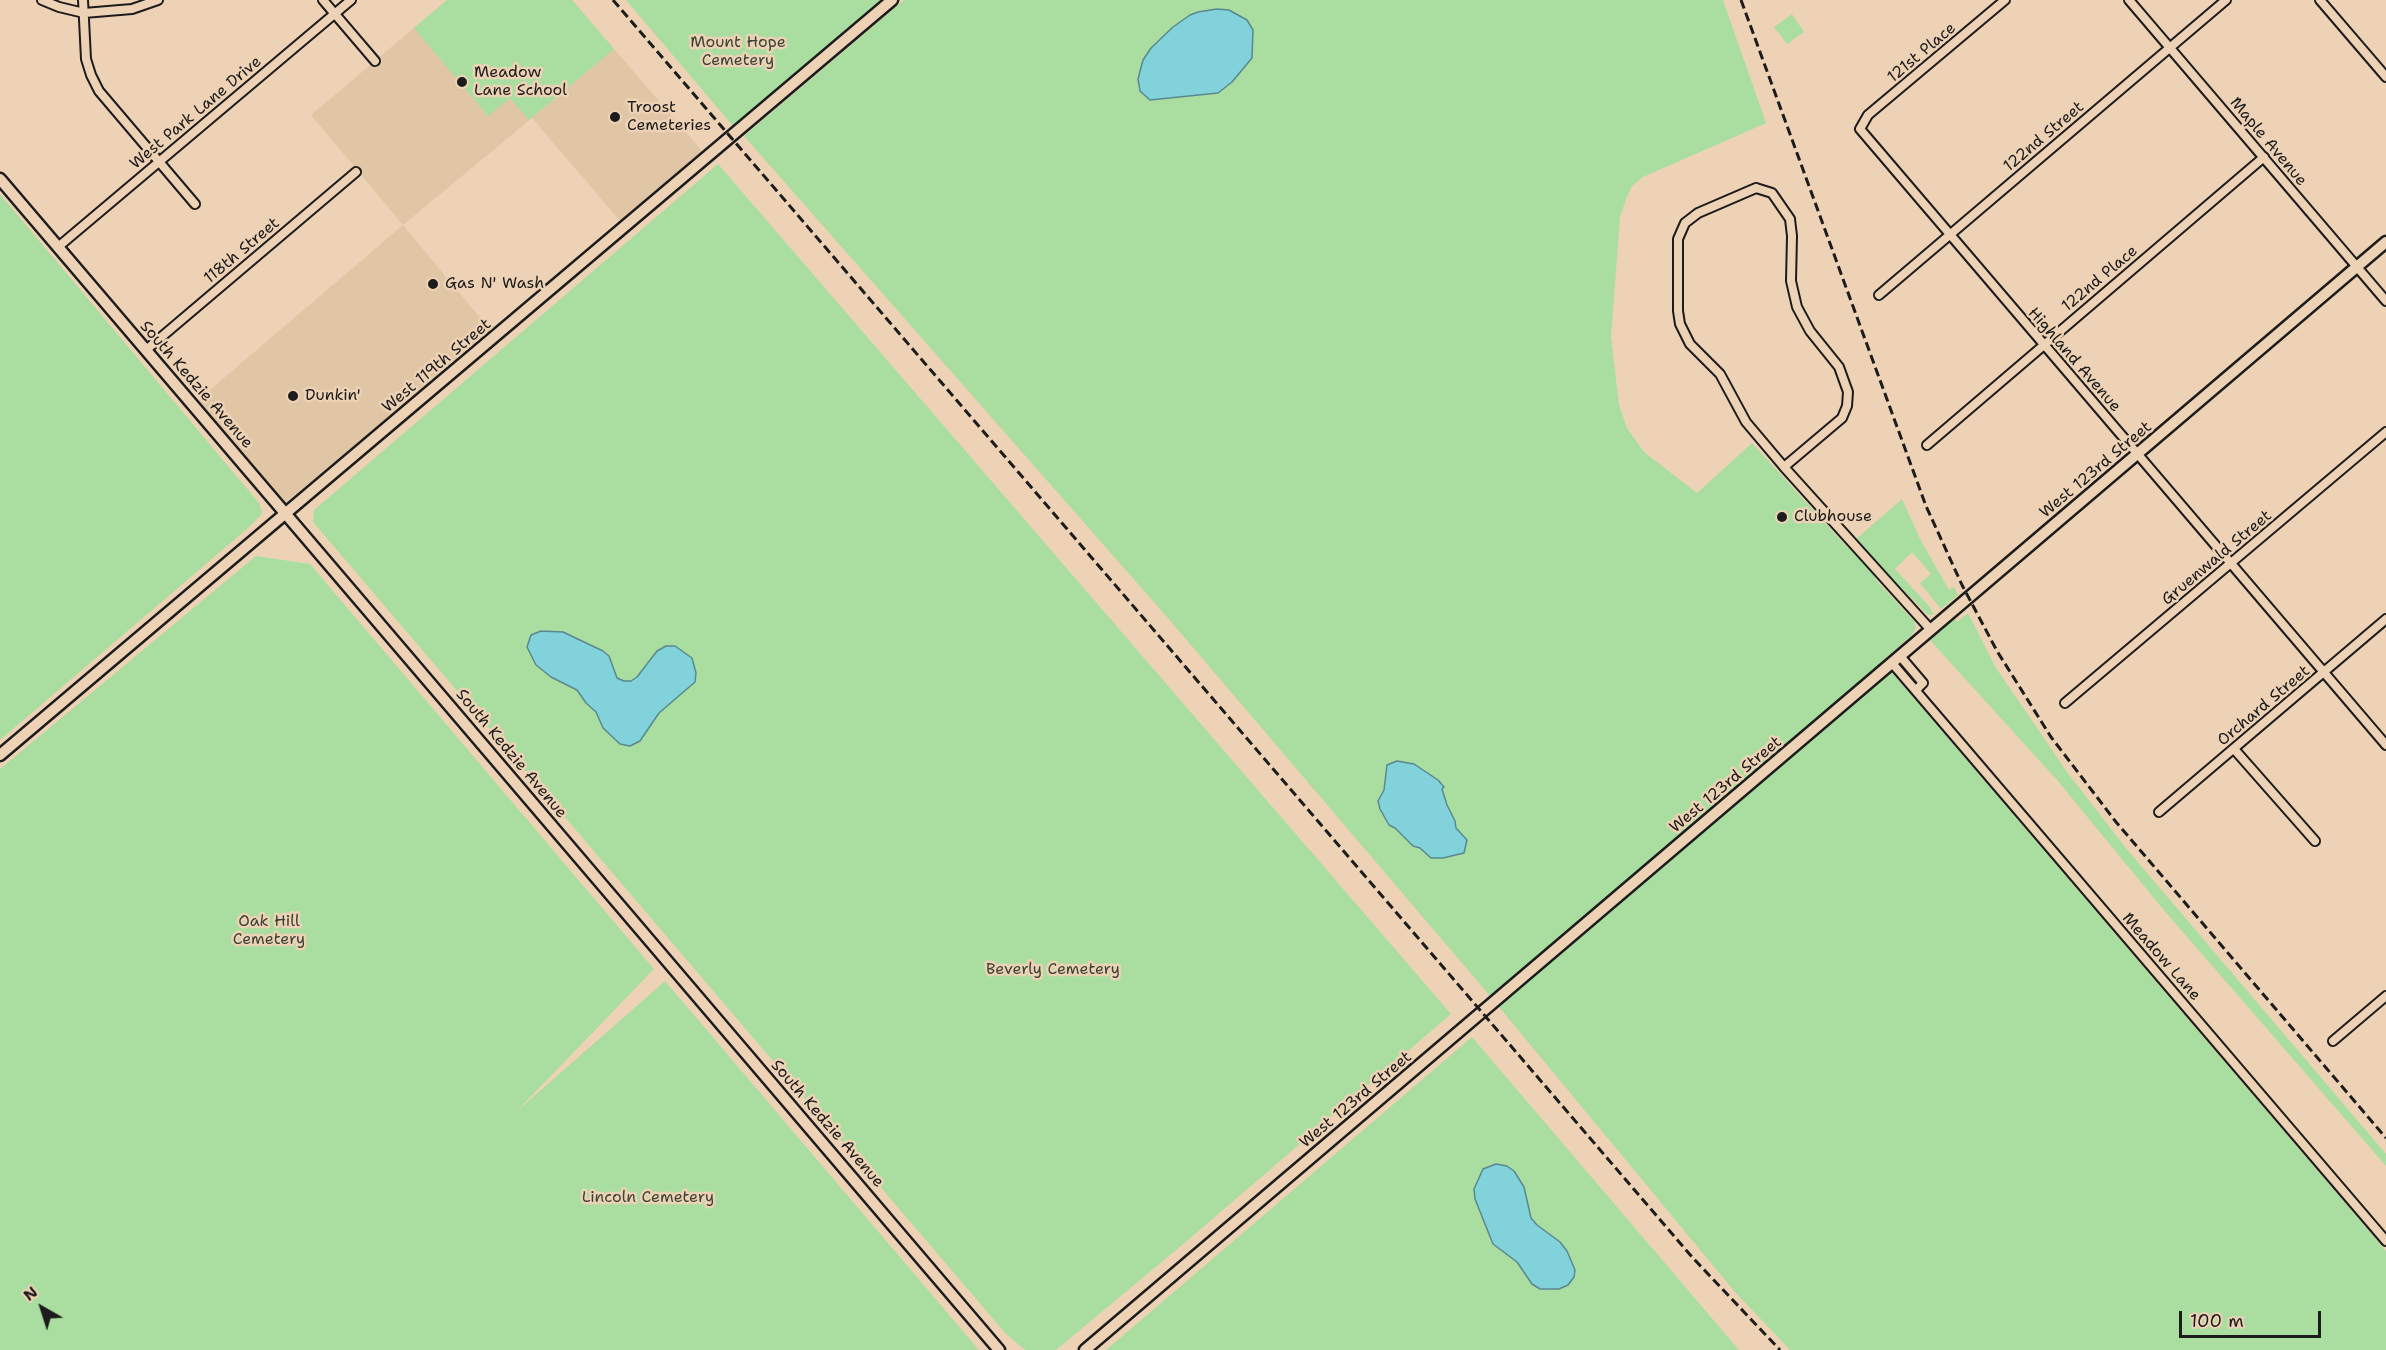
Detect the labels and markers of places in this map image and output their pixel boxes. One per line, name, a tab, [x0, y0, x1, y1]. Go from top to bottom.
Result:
place label: Meadow Lane School	[474, 63, 567, 101]
marker: Meadow Lane School	[455, 75, 469, 89]
place label: Troost Cemeteries	[627, 98, 711, 136]
marker: Troost Cemeteries	[608, 110, 622, 124]
place label: Gas N' Wash	[445, 274, 544, 294]
marker: Gas N' Wash	[426, 277, 440, 291]
place label: Dunkin'	[305, 386, 361, 406]
marker: Dunkin'	[286, 389, 300, 403]
place label: Clubhouse	[1794, 507, 1872, 527]
marker: Clubhouse	[1775, 510, 1789, 524]

